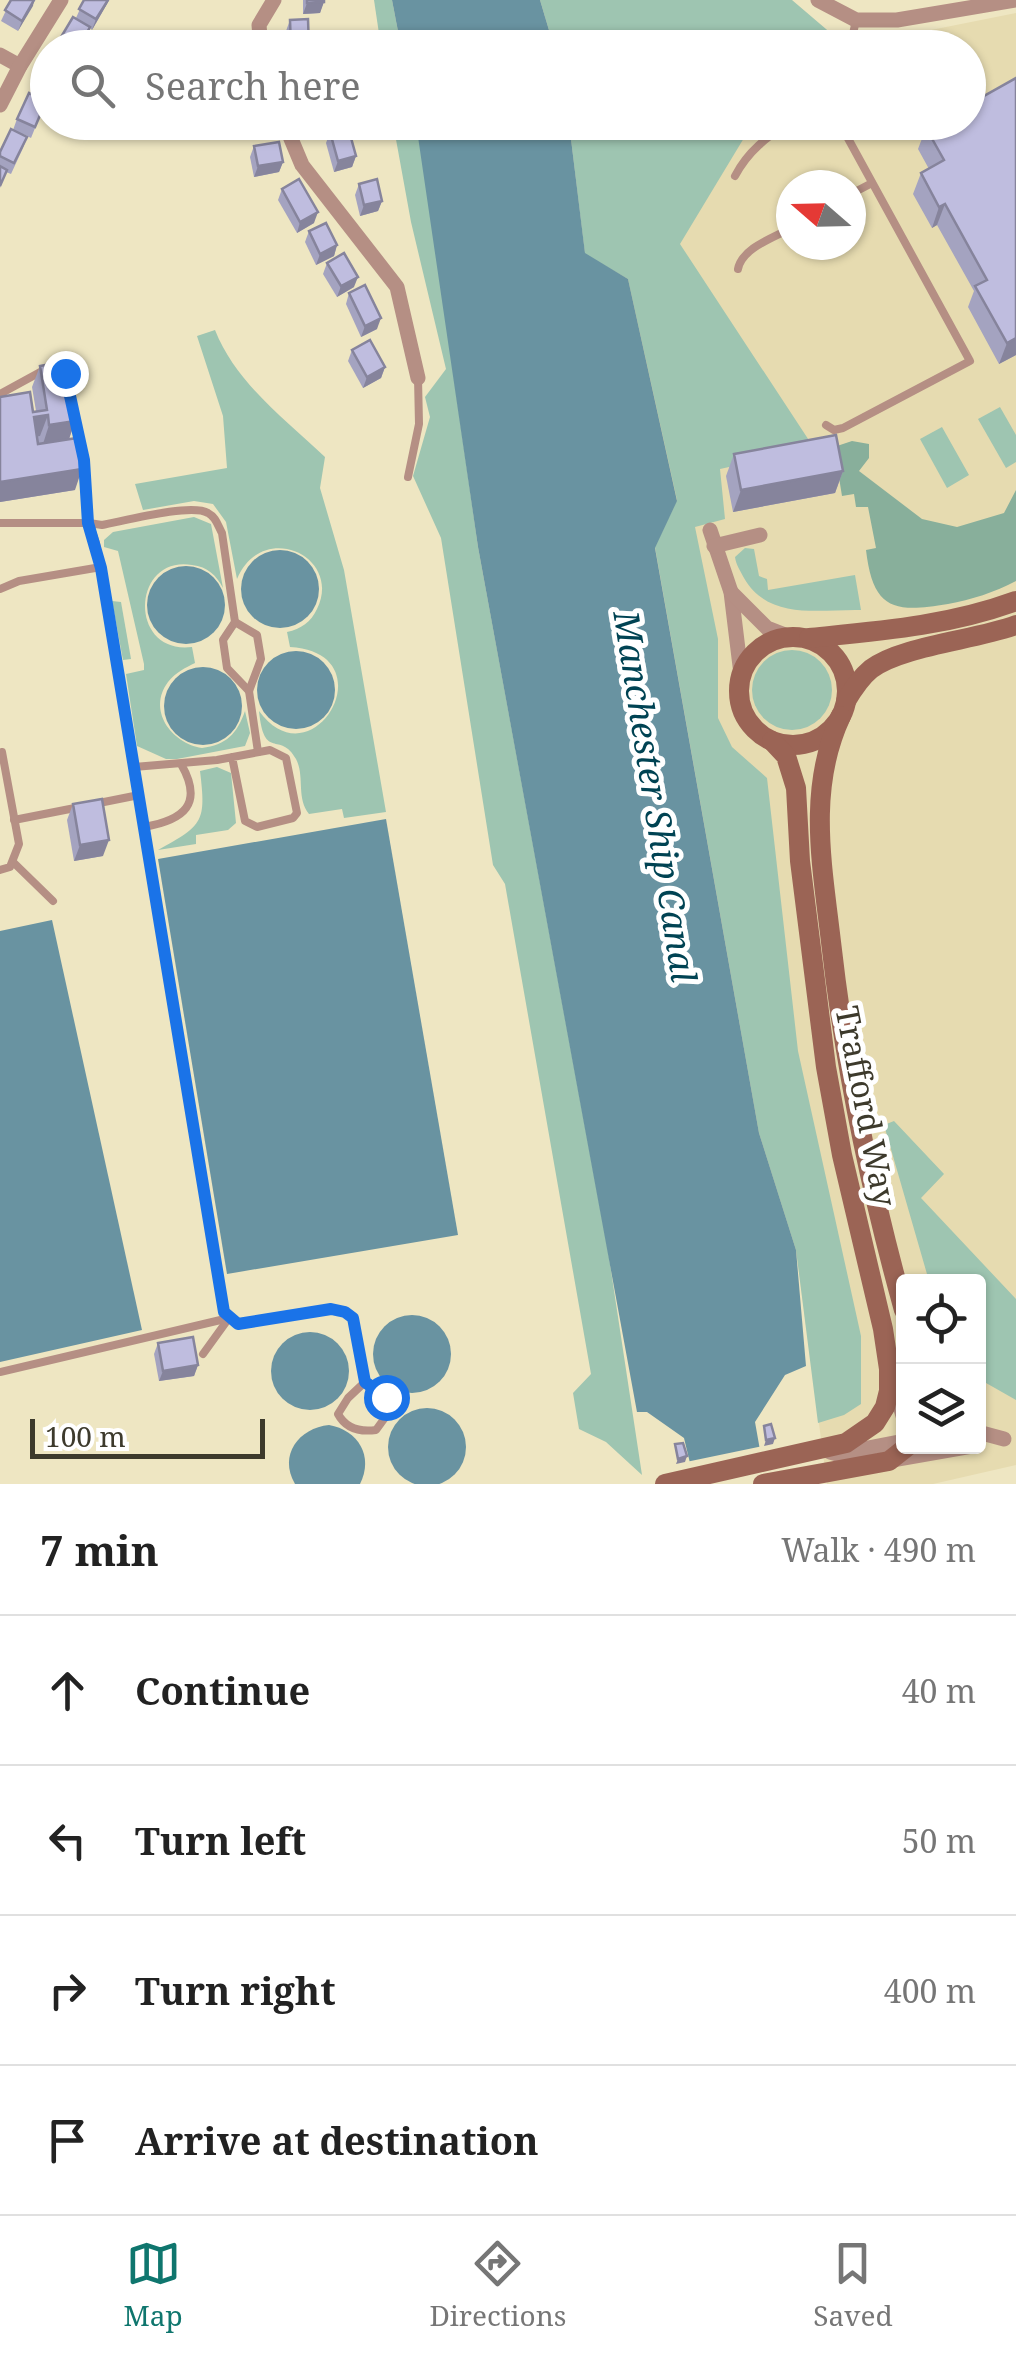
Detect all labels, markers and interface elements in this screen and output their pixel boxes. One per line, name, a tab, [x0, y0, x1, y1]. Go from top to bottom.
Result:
search box	[30, 30, 986, 140]
icon: search	[65, 58, 120, 113]
text: Search here	[145, 59, 361, 111]
north arrow	[776, 170, 866, 260]
route end	[43, 351, 89, 397]
water label: Manchester Ship Canal	[603, 606, 709, 985]
street label: Trafford Way	[827, 1002, 908, 1211]
map controls	[896, 1274, 986, 1454]
button: locate	[896, 1274, 986, 1364]
button: layers	[896, 1364, 986, 1454]
route start	[364, 1375, 410, 1421]
scale bar	[30, 1414, 265, 1458]
text: 100 m	[45, 1417, 126, 1455]
text: 7 min	[40, 1521, 159, 1578]
text: Walk · 490 m	[781, 1528, 976, 1571]
icon: ahead	[40, 1663, 95, 1718]
text: Continue	[135, 1664, 310, 1716]
text: 40 m	[902, 1669, 976, 1712]
icon: left	[40, 1813, 95, 1868]
text: Turn left	[135, 1814, 306, 1866]
text: 50 m	[902, 1819, 976, 1862]
icon: right	[40, 1963, 95, 2018]
text: Turn right	[135, 1964, 336, 2016]
text: 400 m	[884, 1969, 976, 2012]
icon: arrive	[40, 2113, 95, 2168]
text: Arrive at destination	[135, 2114, 539, 2166]
tab: Map	[123, 2236, 183, 2334]
tab: Directions	[429, 2236, 566, 2334]
tab: Saved	[813, 2236, 893, 2334]

